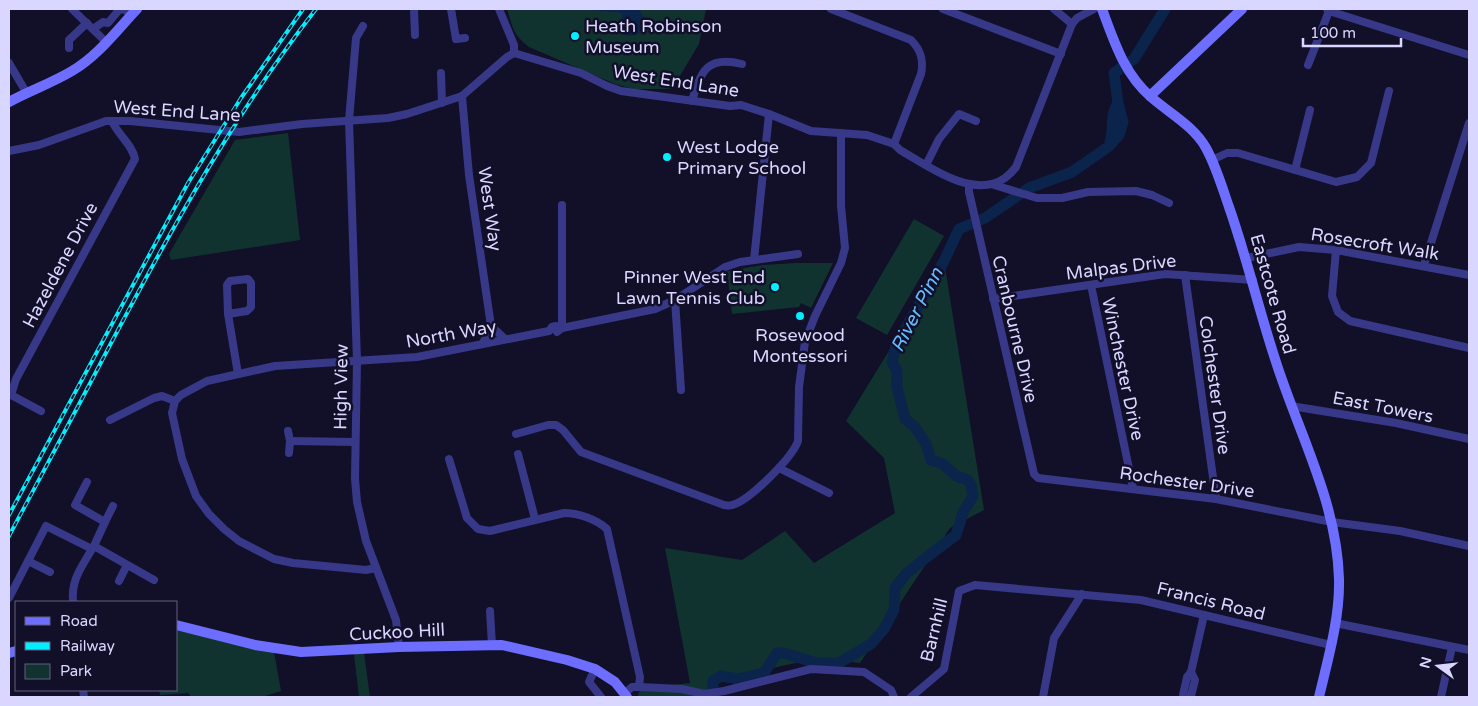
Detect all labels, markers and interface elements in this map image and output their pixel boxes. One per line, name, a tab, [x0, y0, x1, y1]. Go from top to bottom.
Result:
place label: Heath Robinson Museum	[585, 15, 722, 58]
scale bar	[1303, 15, 1400, 47]
text: 100 m	[1310, 24, 1356, 42]
marker: Heath Robinson Museum	[569, 30, 581, 42]
street label: West End Lane	[611, 60, 741, 102]
street label: West End Lane	[113, 96, 241, 126]
place label: West Lodge Primary School	[677, 136, 806, 179]
marker: West Lodge Primary School	[661, 151, 673, 163]
street label: West Way	[473, 165, 507, 253]
street label: Hazeldene Drive	[18, 198, 102, 332]
street label: Rosecroft Walk	[1309, 223, 1441, 265]
street label: Eastcote Road	[1245, 231, 1301, 357]
street label: Malpas Drive	[1065, 249, 1177, 285]
street label: Cranbourne Drive	[987, 253, 1043, 405]
water label: River Pinn	[886, 264, 948, 356]
place label: Pinner West End Lawn Tennis Club	[616, 266, 765, 309]
marker: Pinner West End Lawn Tennis Club	[769, 281, 781, 293]
street label: Winchester Drive	[1097, 295, 1149, 443]
marker: Rosewood Montessori	[794, 310, 806, 322]
street label: Colchester Drive	[1194, 314, 1236, 456]
street label: North Way	[404, 315, 498, 353]
place label: Rosewood Montessori	[752, 324, 848, 367]
street label: High View	[329, 344, 353, 430]
street label: East Towers	[1331, 386, 1435, 428]
street label: Rochester Drive	[1118, 462, 1256, 502]
street label: Francis Road	[1154, 577, 1268, 625]
street label: Barnhill	[915, 596, 953, 664]
legend	[15, 601, 178, 691]
text: Road	[60, 612, 98, 630]
street label: Cuckoo Hill	[349, 619, 445, 645]
text: Railway	[60, 637, 115, 655]
north arrow	[1413, 641, 1463, 691]
text: N	[1416, 655, 1436, 670]
text: Park	[60, 662, 92, 680]

